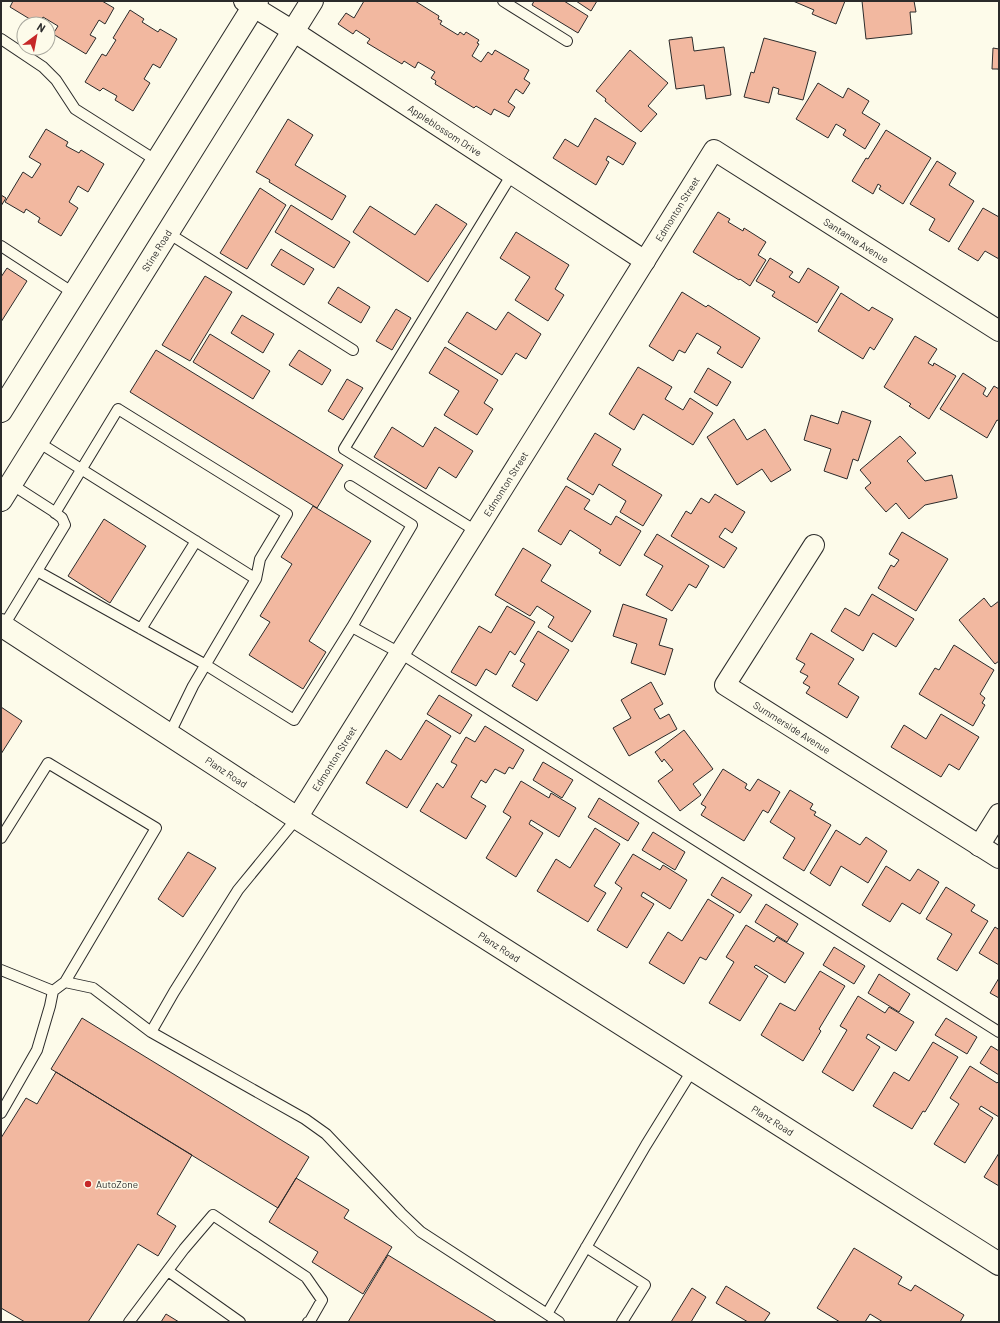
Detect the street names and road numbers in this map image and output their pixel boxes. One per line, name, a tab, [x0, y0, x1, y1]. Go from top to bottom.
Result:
street label: Appleblossom Drive	[406, 102, 484, 159]
street label: Edmonton Street	[652, 174, 702, 244]
street label: Santanna Avenue	[821, 215, 891, 265]
street label: Stine Road	[139, 227, 174, 274]
street label: Edmonton Street	[481, 449, 531, 518]
street label: Summerside Avenue	[751, 698, 833, 756]
street label: Edmonton Street	[309, 724, 359, 793]
street label: Planz Road	[203, 754, 249, 790]
street label: Planz Road	[476, 929, 522, 964]
street label: Planz Road	[750, 1102, 796, 1138]

